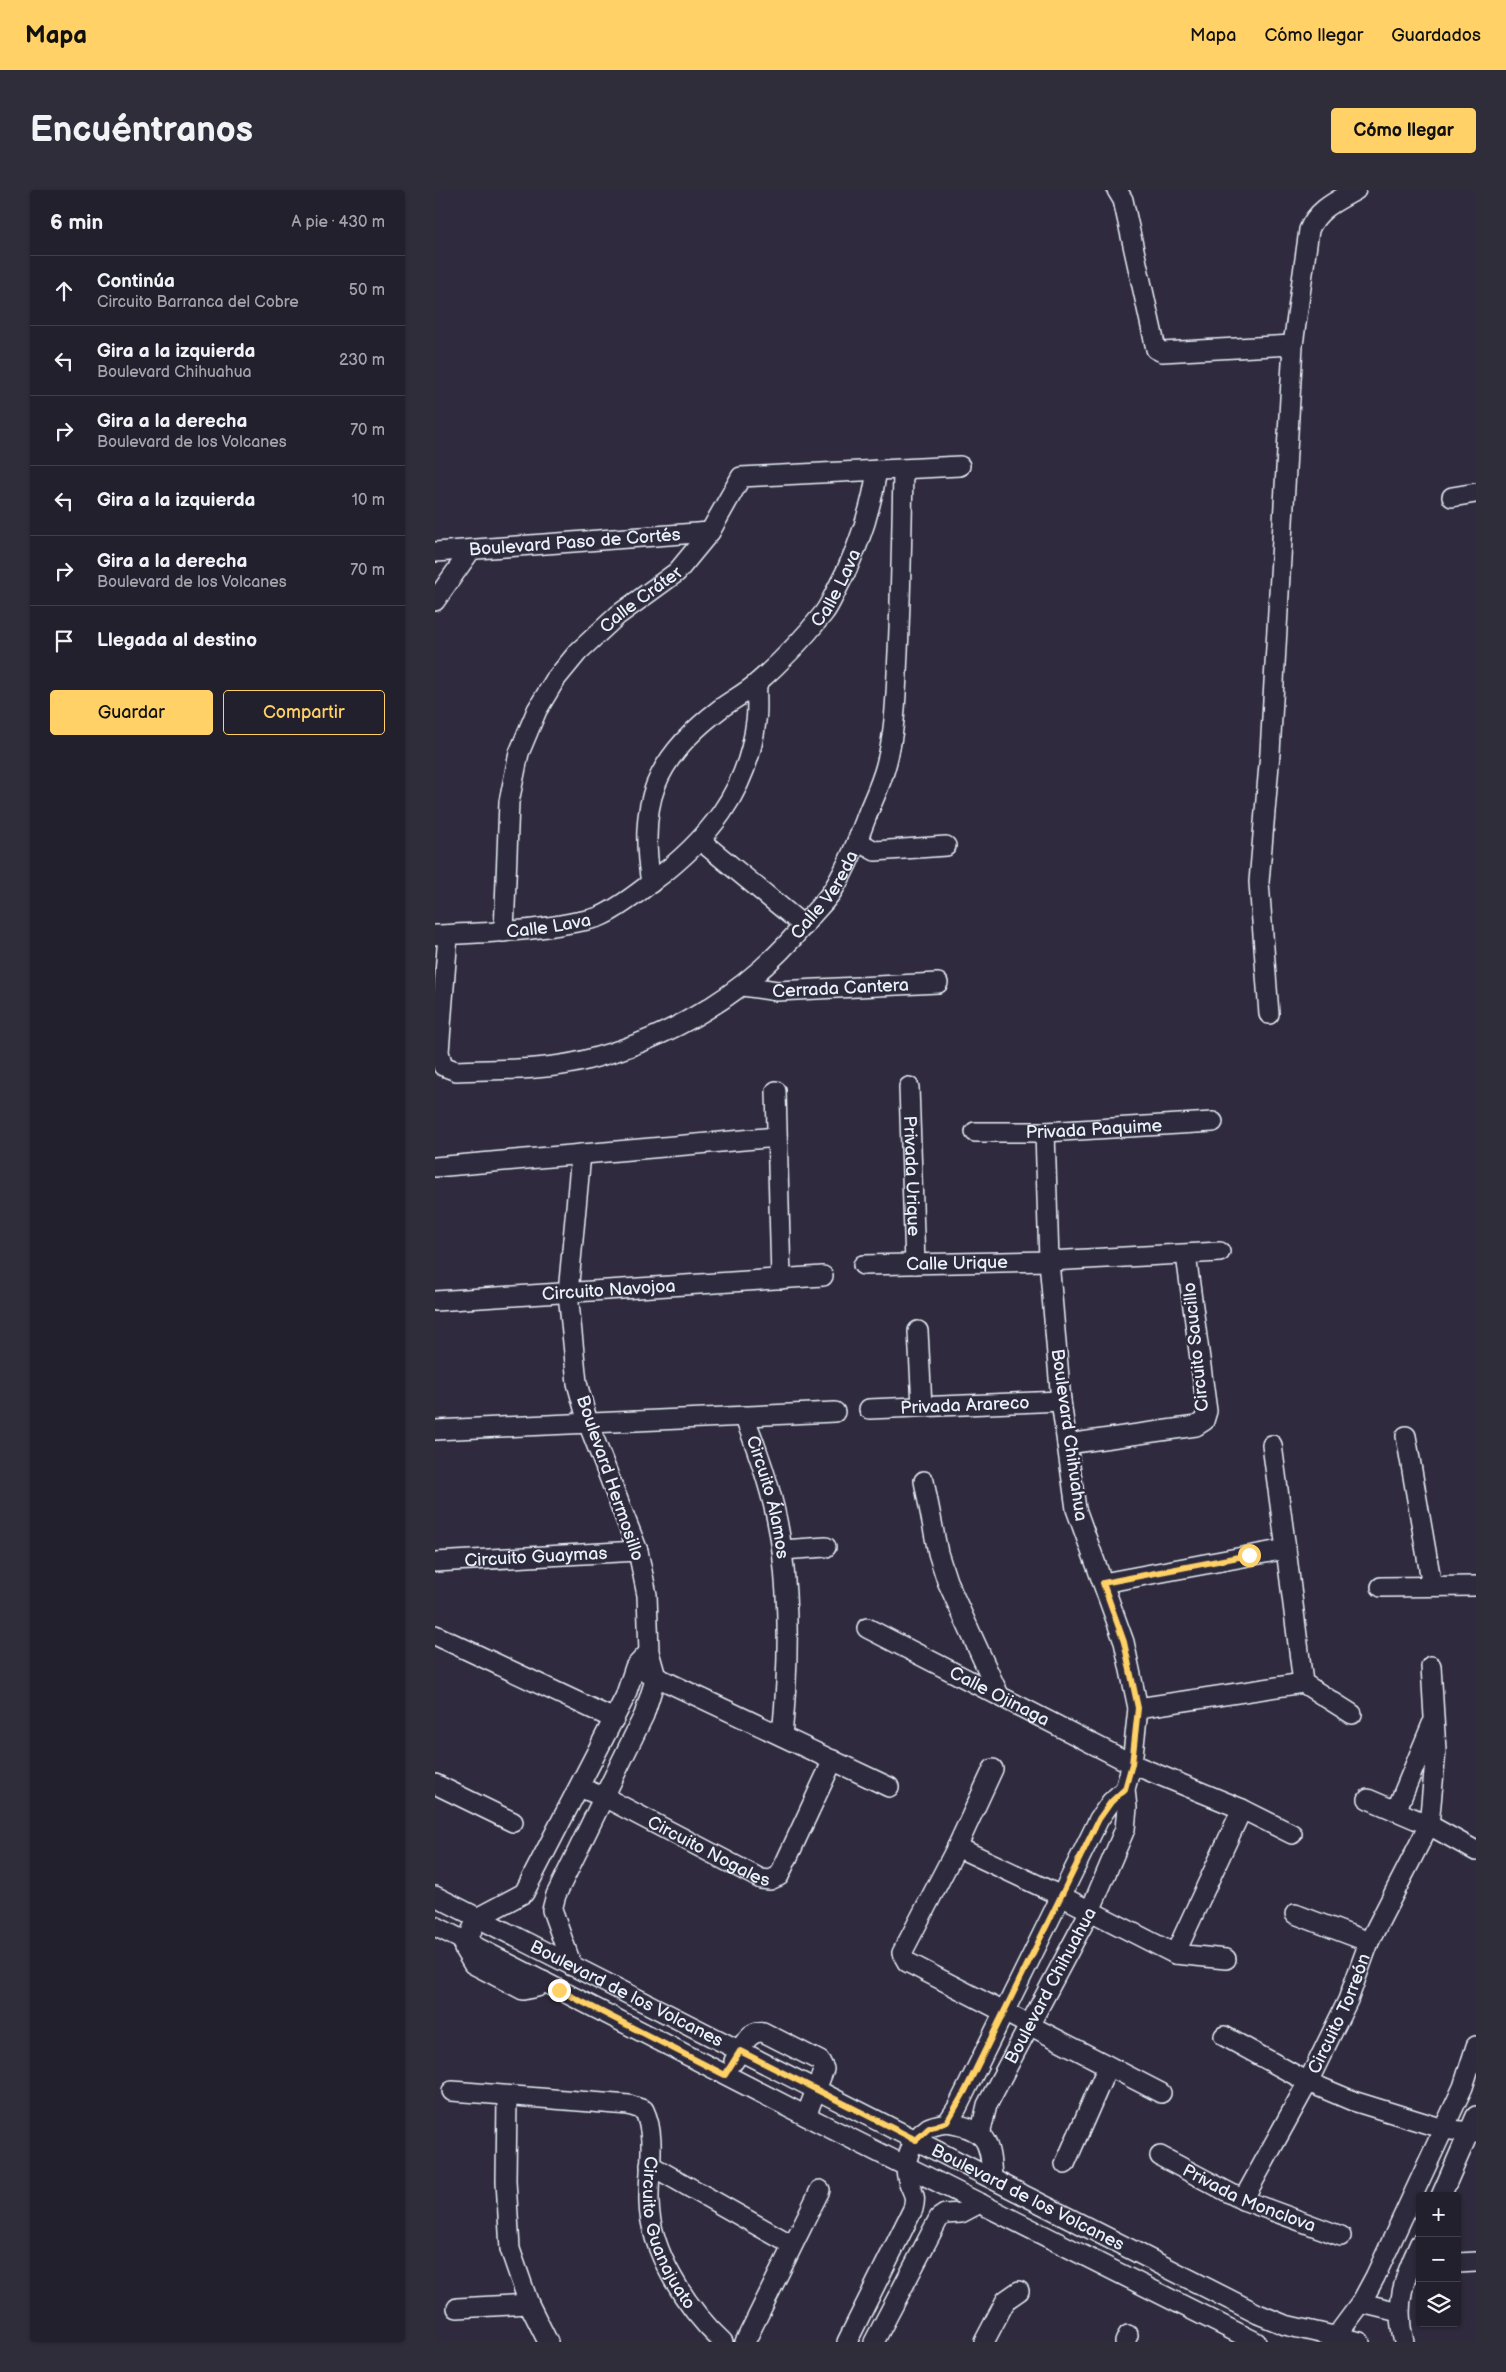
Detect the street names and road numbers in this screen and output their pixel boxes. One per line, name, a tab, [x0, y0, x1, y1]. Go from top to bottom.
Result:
street label: Boulevard Paso de Cortés	[468, 524, 681, 560]
street label: Calle Lava	[806, 546, 865, 631]
street label: Calle Cráter	[595, 562, 688, 637]
street label: Calle Vereda	[786, 847, 862, 943]
street label: Calle Lava	[505, 909, 593, 942]
street label: Cerrada Cantera	[772, 974, 909, 1002]
street label: Privada Urique	[899, 1115, 925, 1237]
street label: Privada Paquime	[1026, 1115, 1163, 1143]
street label: Calle Urique	[906, 1251, 1008, 1275]
street label: Circuito Navojoa	[541, 1275, 676, 1305]
street label: Circuito Saucillo	[1179, 1281, 1213, 1413]
street label: Boulevard Chihuahua	[1046, 1347, 1092, 1523]
street label: Privada Arareco	[900, 1392, 1030, 1418]
street label: Boulevard Hermosillo	[572, 1393, 648, 1563]
street label: Circuito Álamos	[742, 1433, 793, 1560]
street label: Circuito Guaymas	[464, 1542, 608, 1571]
street label: Calle Ojinaga	[946, 1662, 1053, 1730]
street label: Circuito Nogales	[644, 1811, 771, 1890]
street label: Boulevard Chihuahua	[1000, 1904, 1100, 2067]
street label: Boulevard de los Volcanes	[527, 1936, 727, 2051]
street label: Circuito Torreón	[1303, 1951, 1374, 2077]
street label: Boulevard de los Volcanes	[928, 2139, 1128, 2255]
street label: Circuito Guanajuato	[638, 2156, 700, 2313]
street label: Privada Monclova	[1179, 2159, 1319, 2236]

